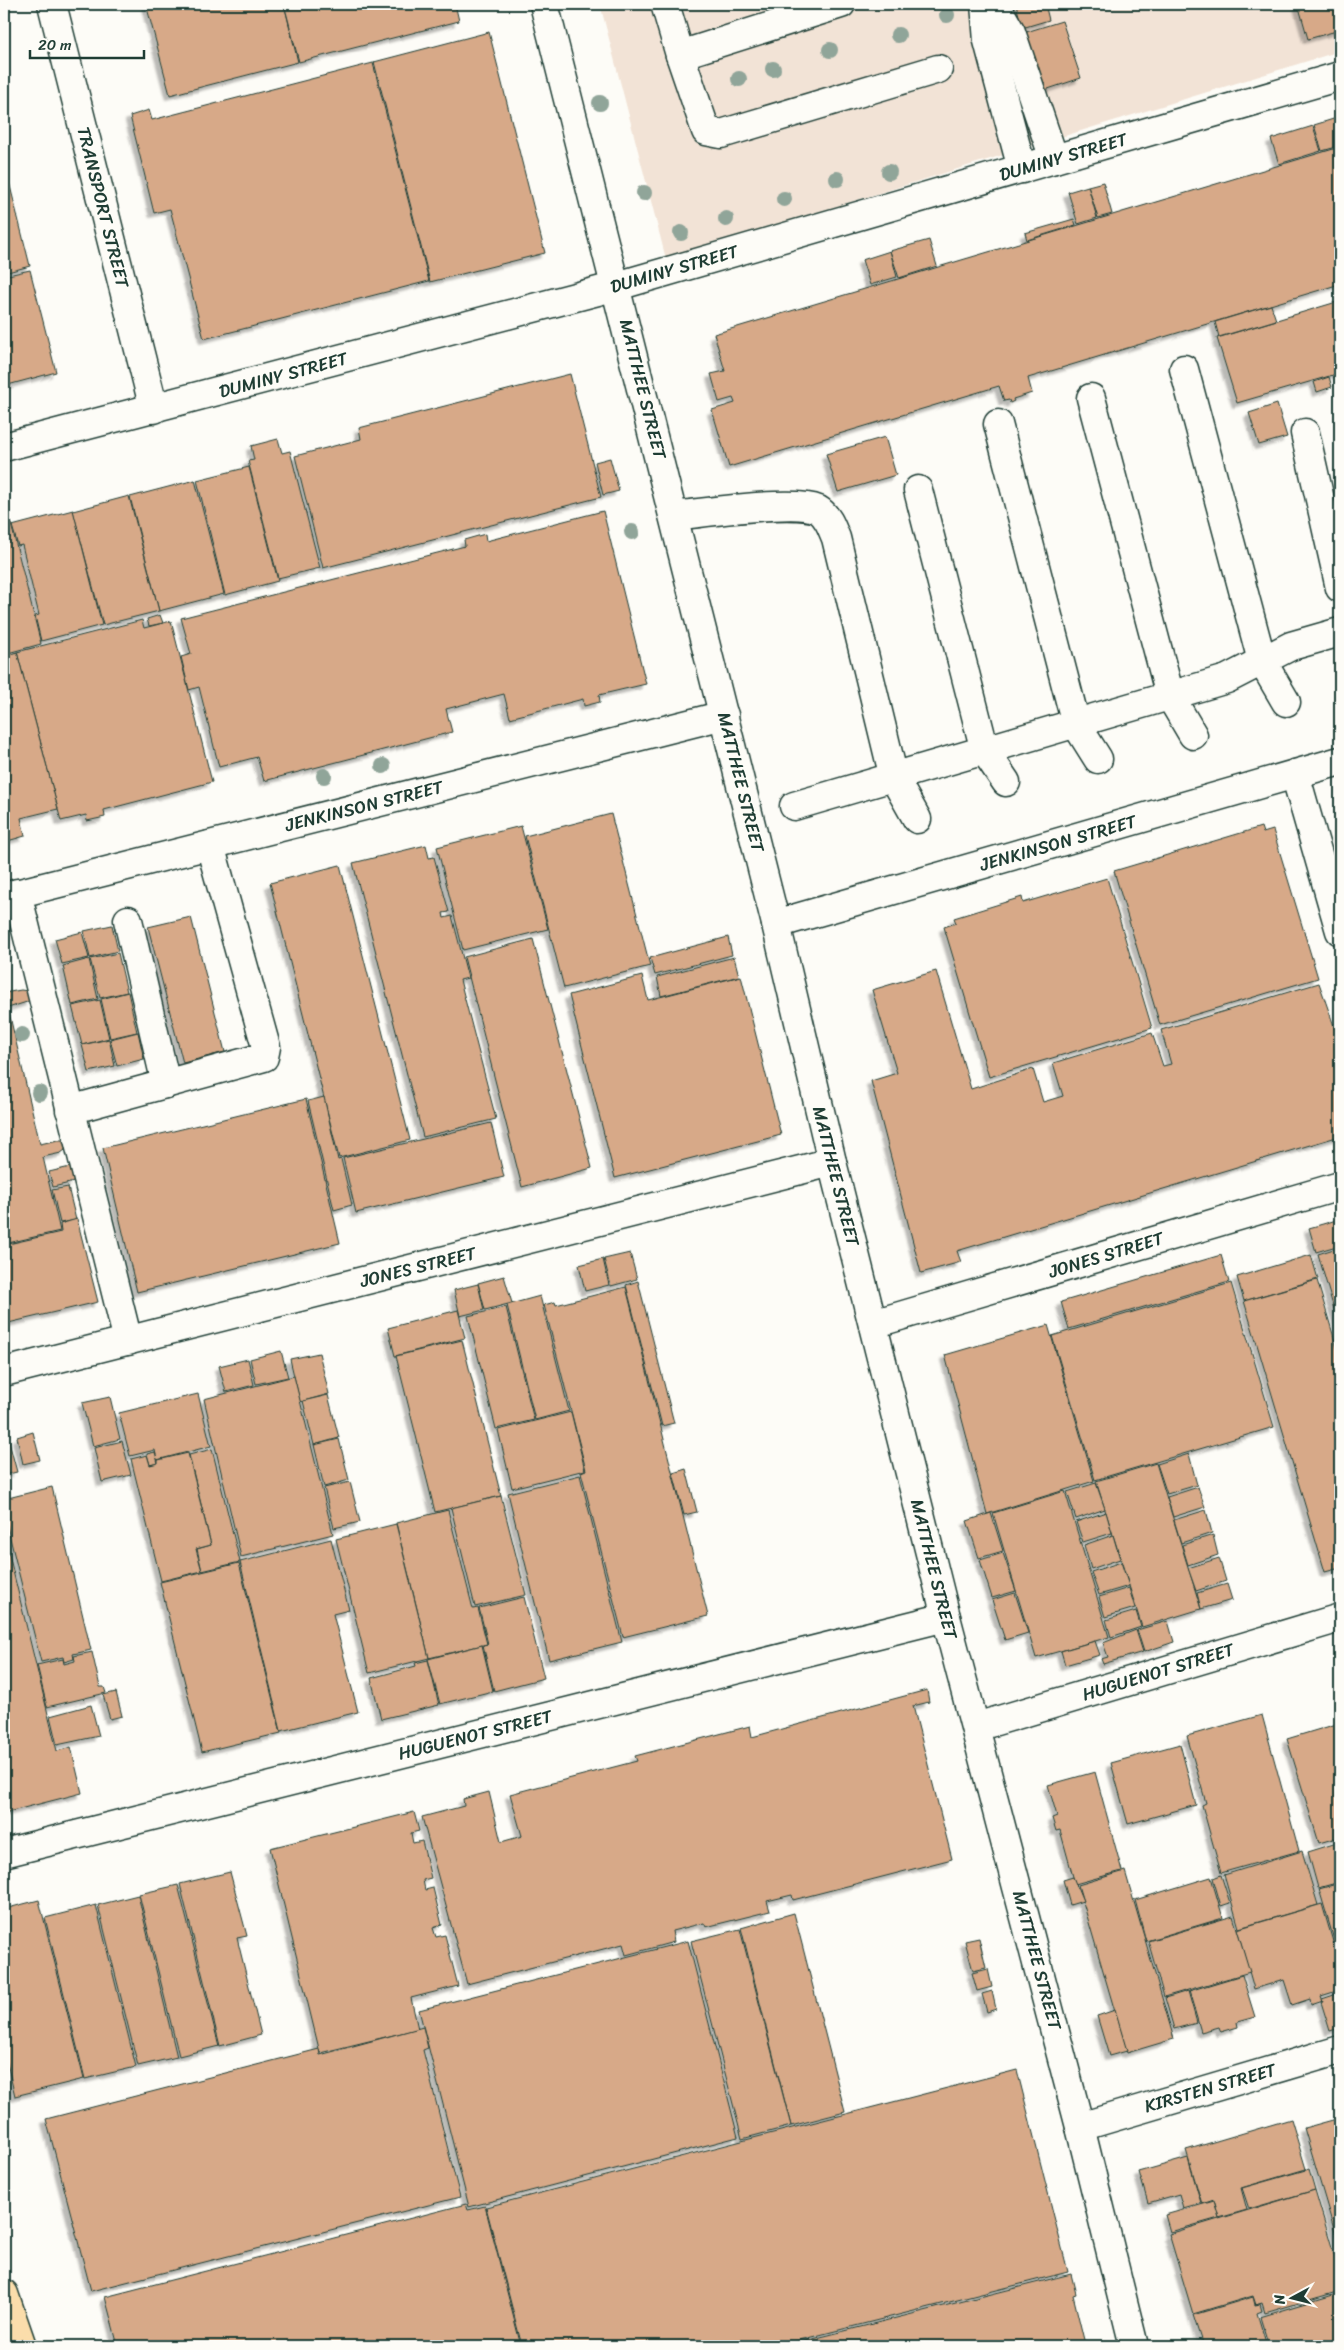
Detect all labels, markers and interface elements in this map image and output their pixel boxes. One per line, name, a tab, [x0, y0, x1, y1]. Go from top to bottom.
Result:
scale bar	[30, 28, 144, 60]
text: 20 m	[38, 32, 72, 58]
street label: TRANSPORT STREET	[68, 123, 139, 292]
street label: DUMINY STREET	[995, 123, 1132, 191]
street label: DUMINY STREET	[606, 235, 743, 303]
street label: MATTHEE STREET	[610, 316, 676, 464]
street label: DUMINY STREET	[215, 342, 352, 407]
street label: MATTHEE STREET	[708, 709, 774, 857]
street label: JENKINSON STREET	[281, 771, 447, 841]
street label: JENKINSON STREET	[975, 805, 1141, 881]
street label: MATTHEE STREET	[803, 1103, 869, 1251]
street label: JONES STREET	[1044, 1222, 1168, 1288]
street label: JONES STREET	[356, 1237, 480, 1297]
street label: MATTHEE STREET	[901, 1496, 967, 1644]
street label: HUGUENOT STREET	[1078, 1633, 1239, 1710]
street label: HUGUENOT STREET	[395, 1700, 557, 1770]
street label: MATTHEE STREET	[1003, 1887, 1071, 2035]
street label: KIRSTEN STREET	[1141, 2054, 1281, 2122]
north arrow	[1266, 2272, 1316, 2322]
text: N	[1267, 2293, 1293, 2307]

